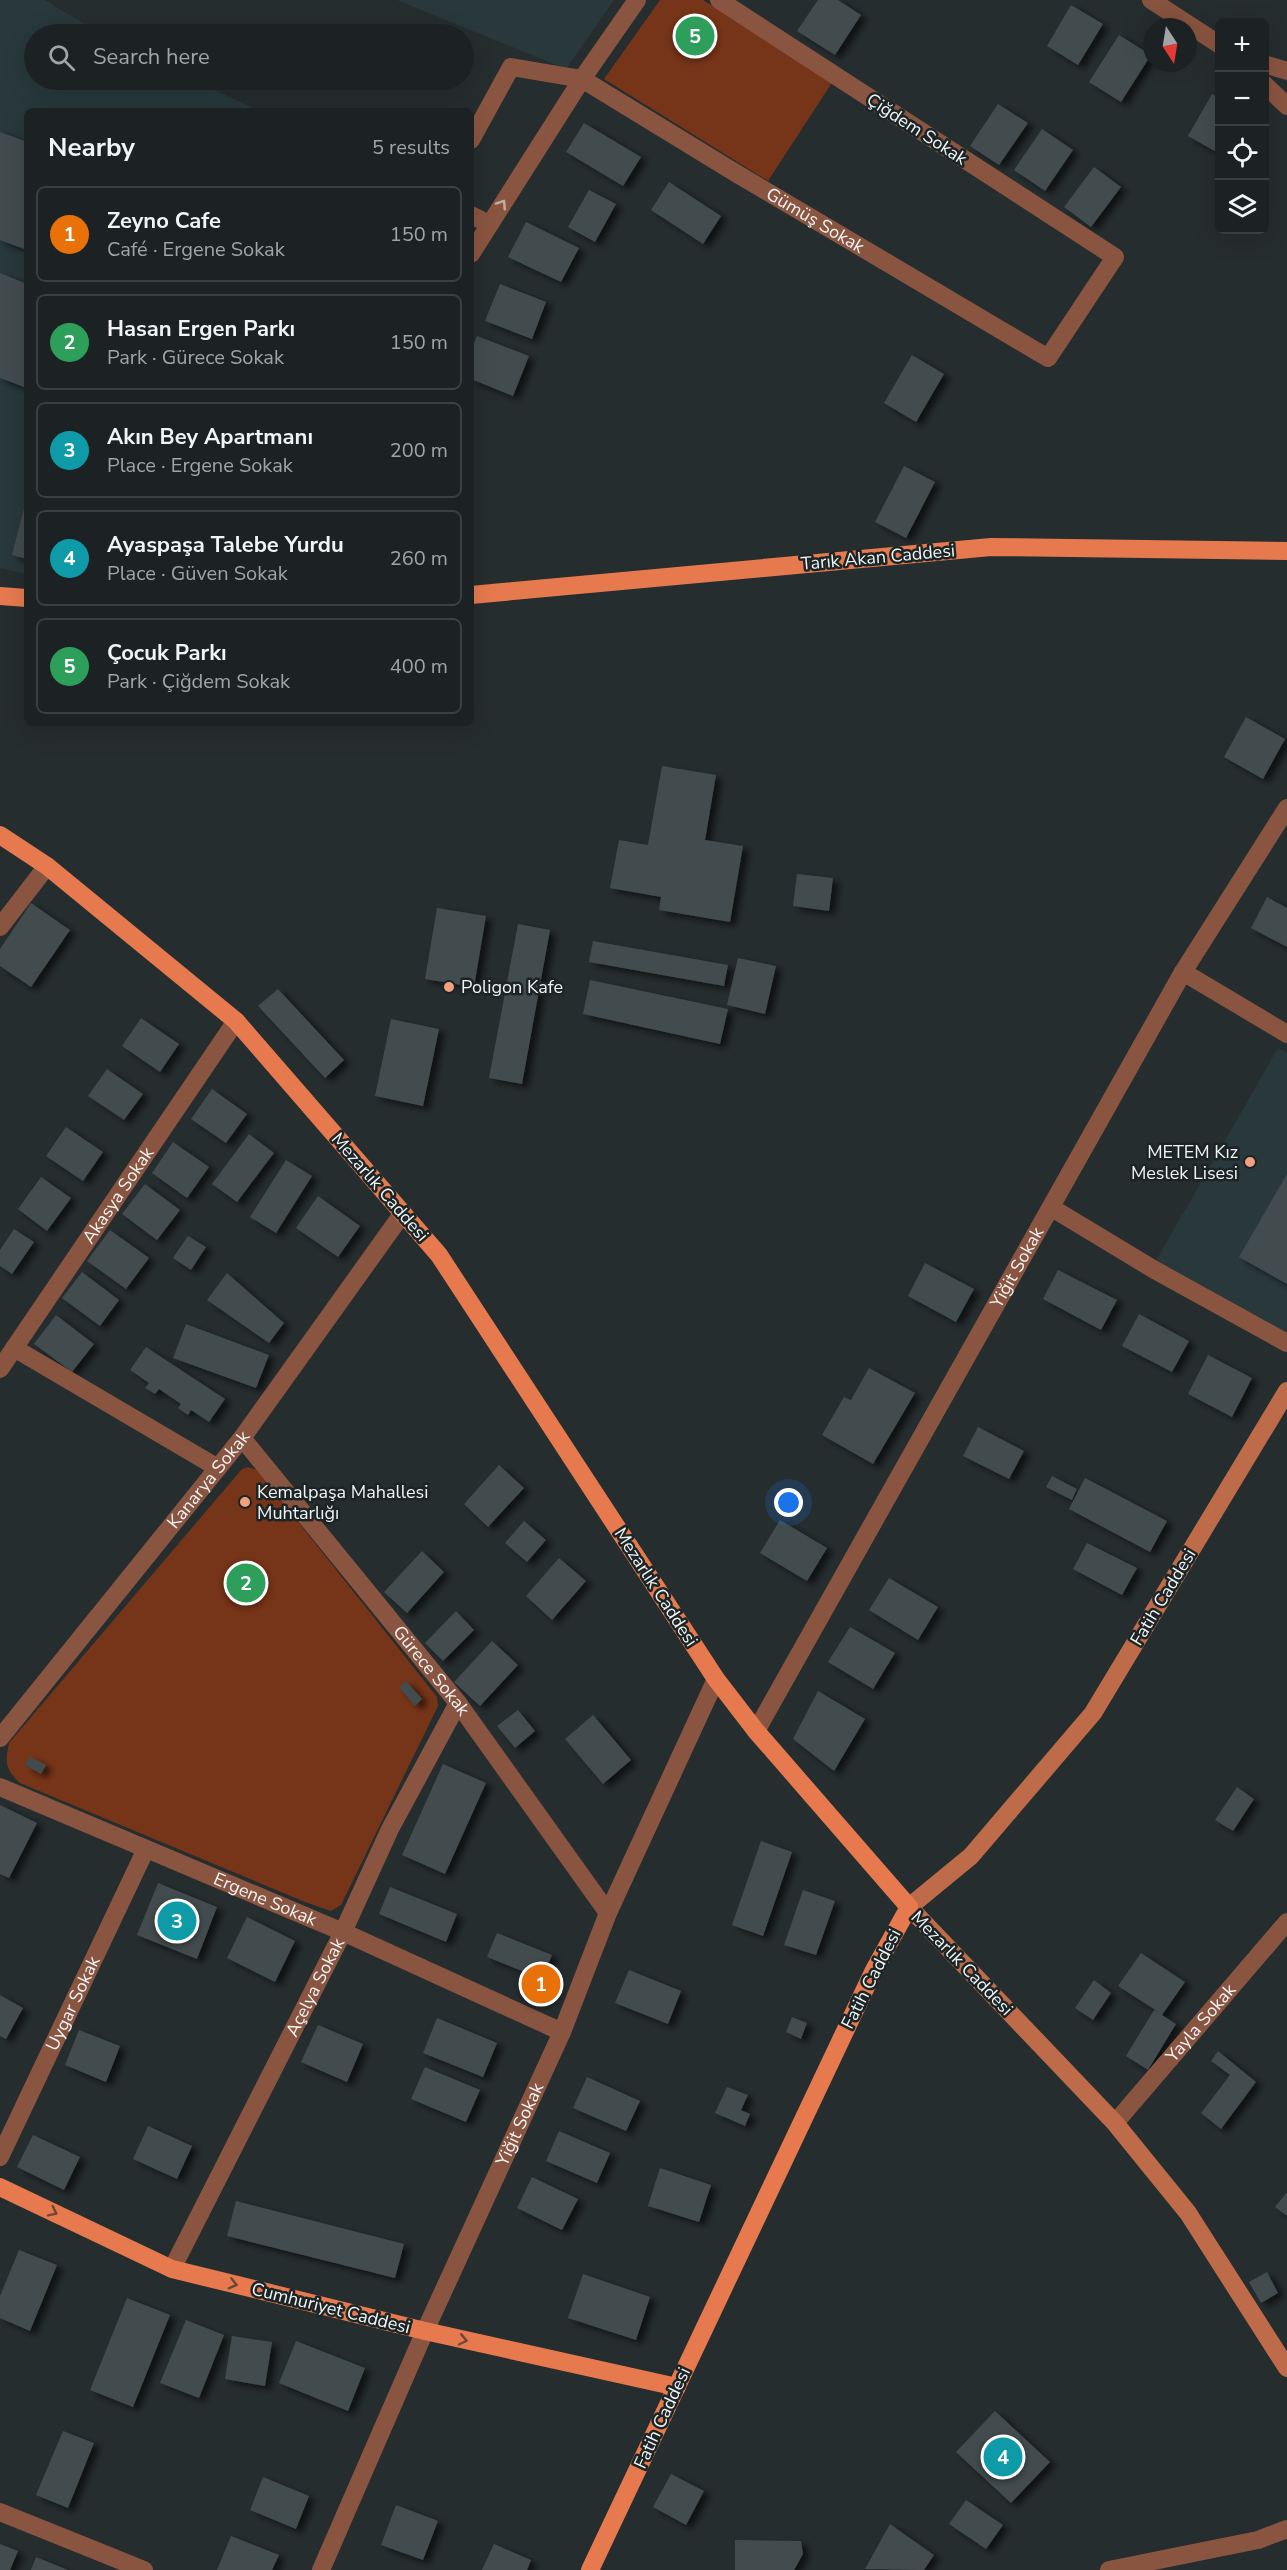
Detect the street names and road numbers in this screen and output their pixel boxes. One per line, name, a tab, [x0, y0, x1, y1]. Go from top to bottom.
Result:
street label: Çiğdem Sokak	[862, 87, 973, 171]
street label: Gümüş Sokak	[762, 182, 870, 259]
street label: Tarık Akan Caddesi	[800, 538, 956, 576]
street label: Mezarlık Caddesi	[326, 1127, 434, 1247]
street label: Akasya Sokak	[77, 1141, 160, 1248]
street label: Yiğit Sokak	[984, 1222, 1050, 1313]
street label: Kanarya Sokak	[162, 1425, 256, 1534]
street label: Mezarlık Caddesi	[609, 1523, 703, 1651]
street label: Fatih Caddesi	[1125, 1544, 1201, 1650]
street label: Gürece Sokak	[387, 1620, 476, 1721]
street label: Ergene Sokak	[210, 1867, 322, 1932]
street label: Mezarlık Caddesi	[906, 1905, 1018, 2021]
street label: Fatih Caddesi	[836, 1925, 906, 2033]
street label: Açelya Sokak	[280, 1933, 351, 2041]
street label: Uygar Sokak	[40, 1951, 106, 2055]
street label: Yayla Sokak	[1160, 1978, 1242, 2068]
street label: Yiğit Sokak	[490, 2078, 550, 2171]
street label: Cumhuriyet Caddesi	[249, 2277, 413, 2339]
street label: Fatih Caddesi	[628, 2363, 696, 2473]

